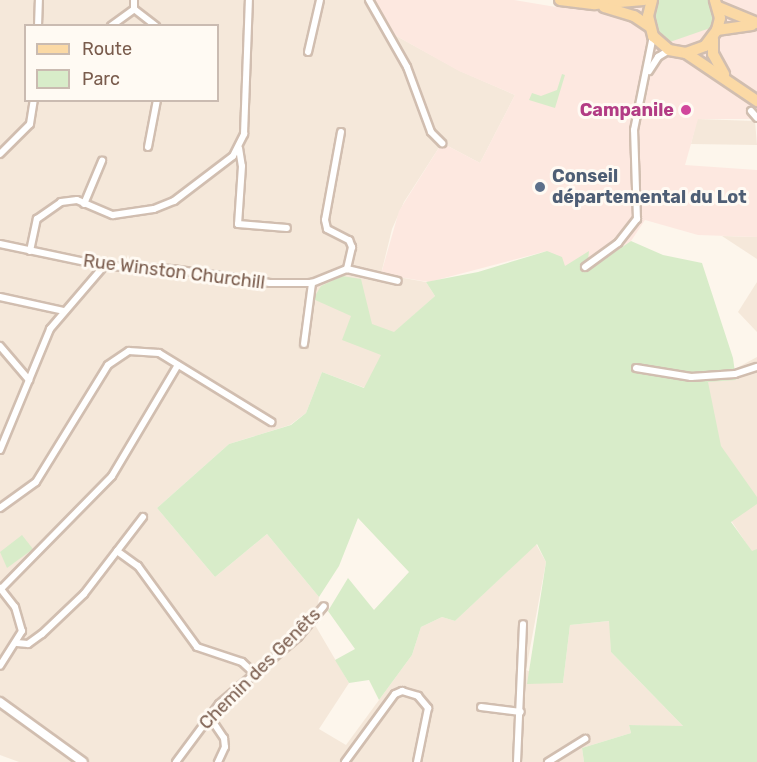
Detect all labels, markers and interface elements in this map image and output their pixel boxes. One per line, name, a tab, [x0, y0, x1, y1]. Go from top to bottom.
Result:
legend	[24, 24, 219, 102]
text: Route	[82, 38, 132, 60]
text: Parc	[82, 68, 120, 90]
place label: Campanile	[580, 99, 674, 121]
marker: Campanile	[679, 103, 693, 117]
place label: Conseil départemental du Lot	[552, 166, 747, 208]
marker: Conseil départemental du Lot	[533, 180, 547, 194]
street label: Rue Winston Churchill	[82, 250, 266, 294]
street label: Chemin des Genêts	[195, 604, 325, 734]

